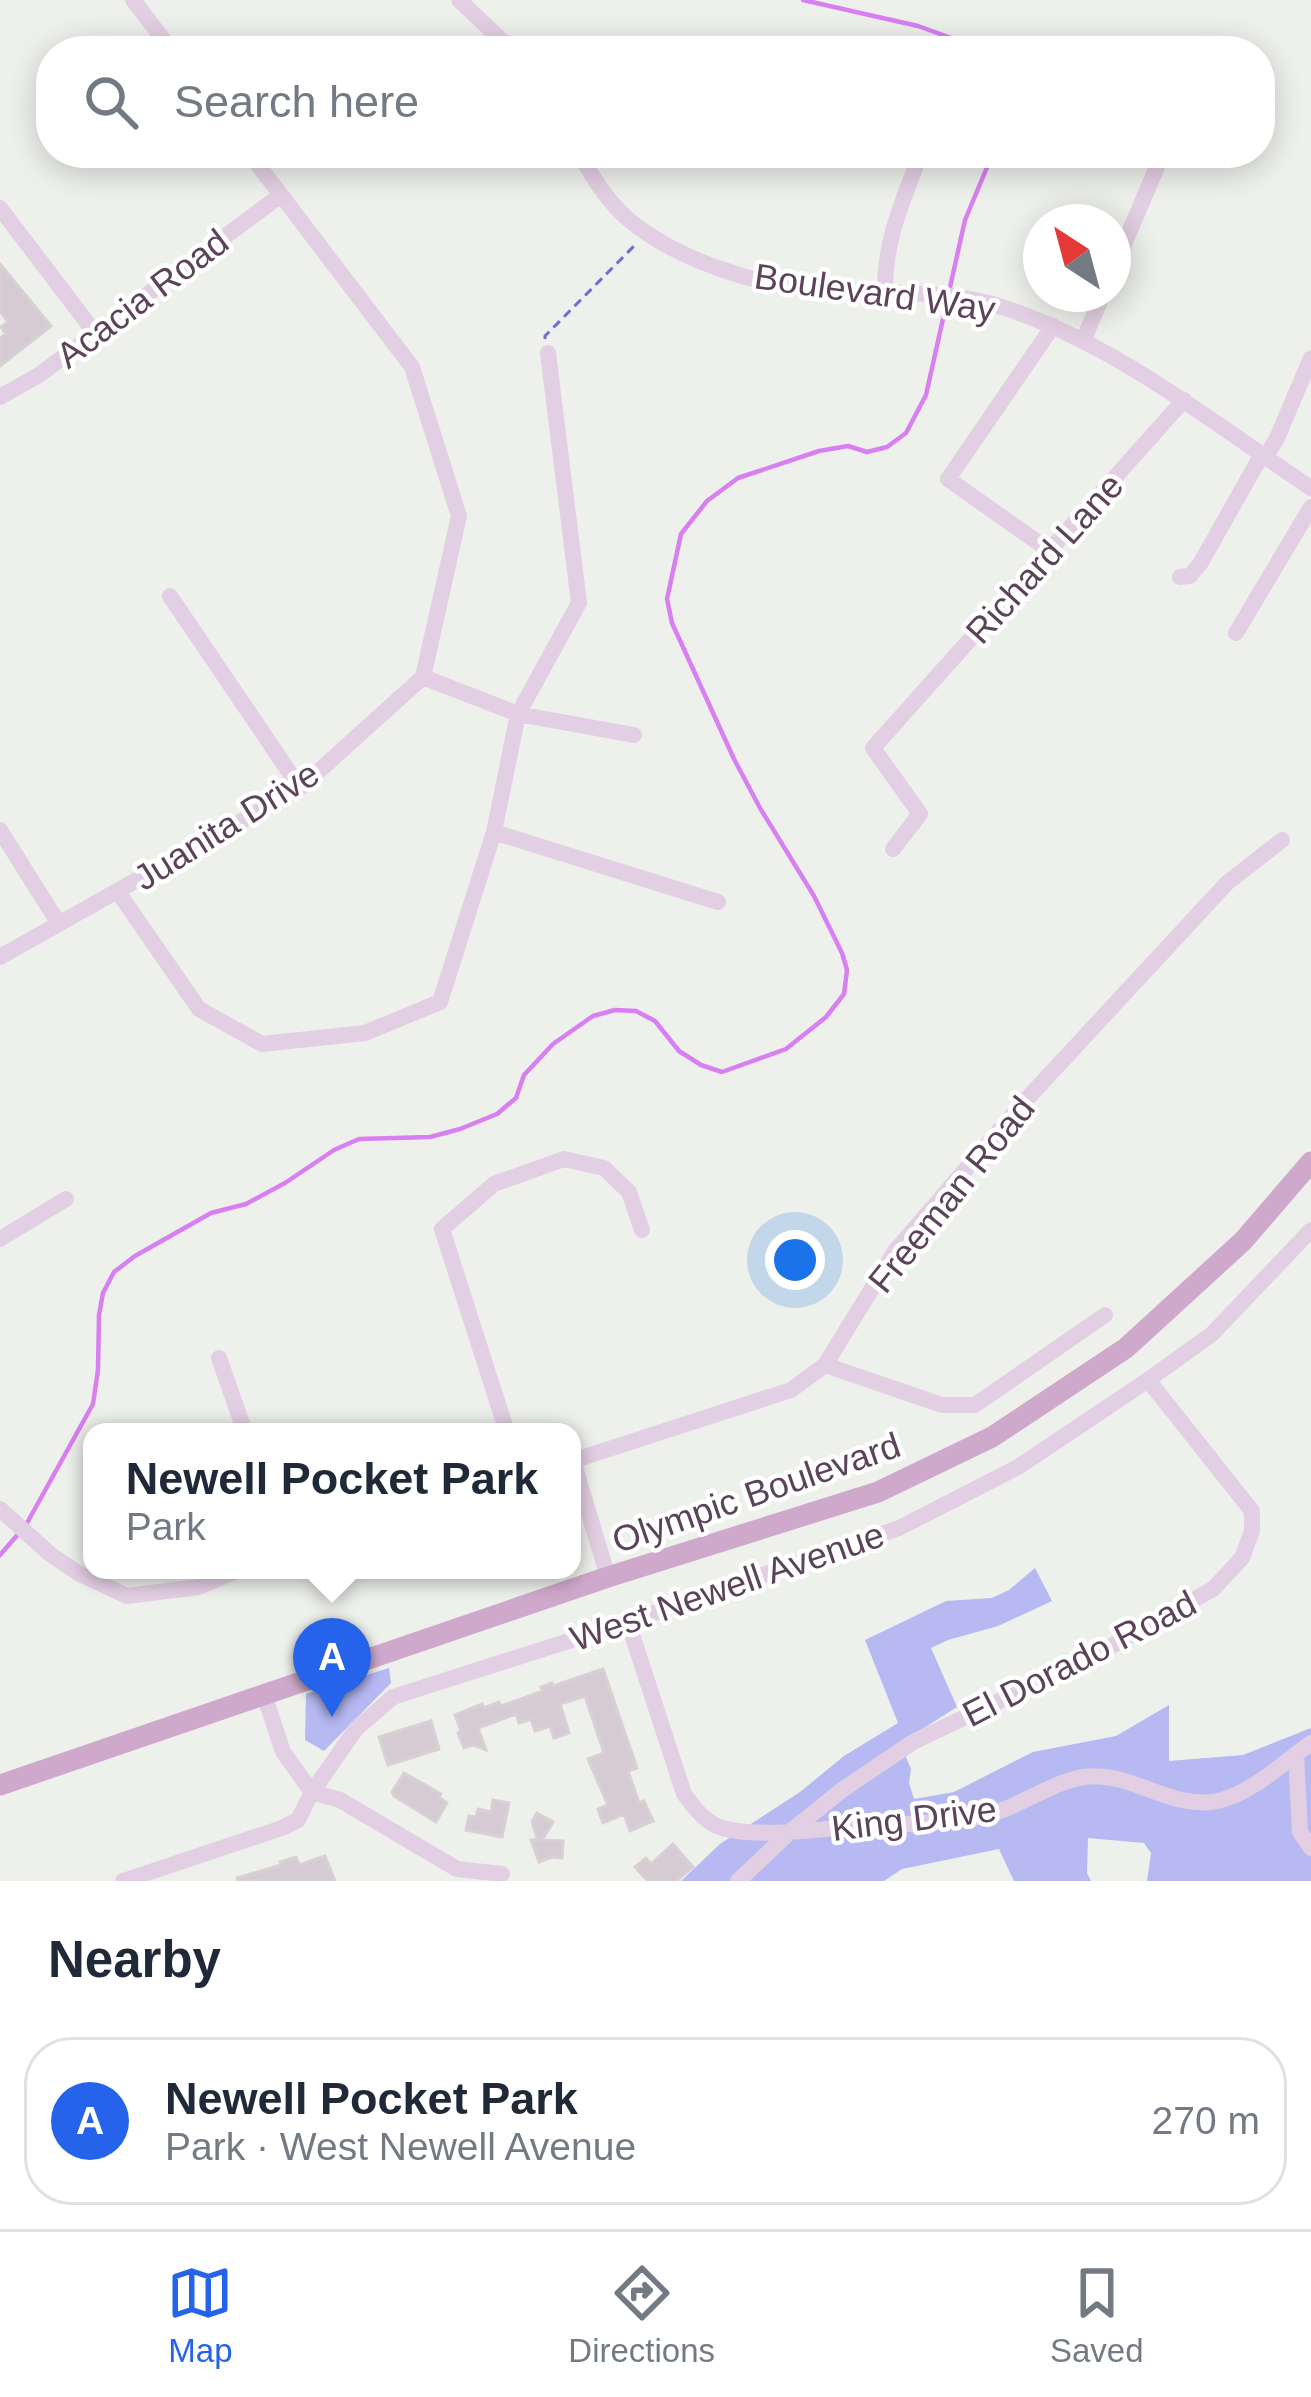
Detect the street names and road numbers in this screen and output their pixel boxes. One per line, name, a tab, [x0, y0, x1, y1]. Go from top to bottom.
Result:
street label: Acacia Road	[48, 221, 236, 376]
street label: Boulevard Way	[752, 255, 998, 330]
street label: Richard Lane	[957, 465, 1131, 652]
street label: Juanita Drive	[126, 752, 326, 898]
street label: Freeman Road	[860, 1088, 1043, 1301]
street label: Olympic Boulevard	[607, 1424, 906, 1561]
street label: West Newell Avenue	[565, 1514, 889, 1659]
street label: El Dorado Road	[956, 1582, 1203, 1735]
street label: King Drive	[829, 1788, 999, 1849]

